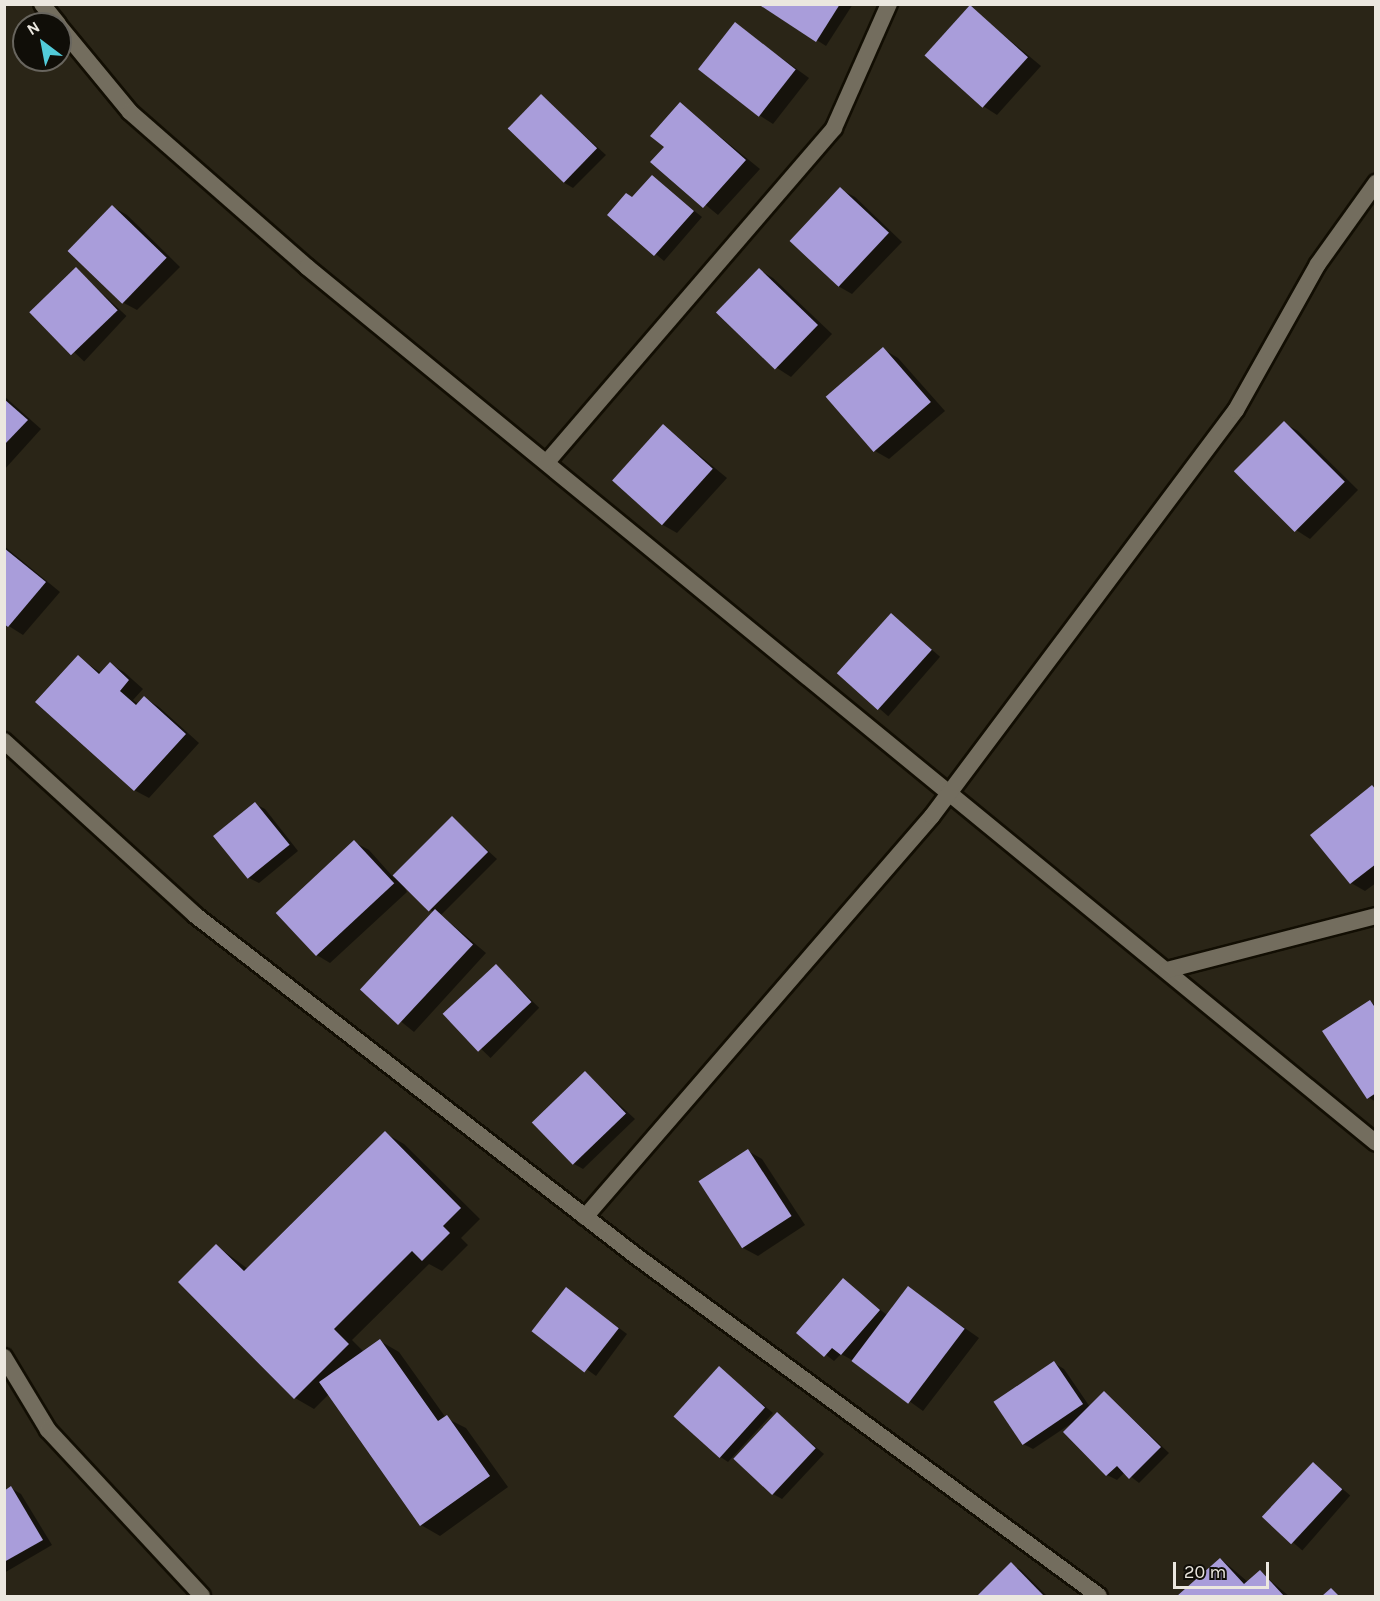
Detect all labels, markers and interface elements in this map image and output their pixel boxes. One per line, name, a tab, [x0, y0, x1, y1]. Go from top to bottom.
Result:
north arrow	[12, 12, 72, 72]
text: N	[23, 17, 43, 39]
scale bar	[1176, 1550, 1272, 1588]
text: 20 m	[1184, 1561, 1226, 1583]

